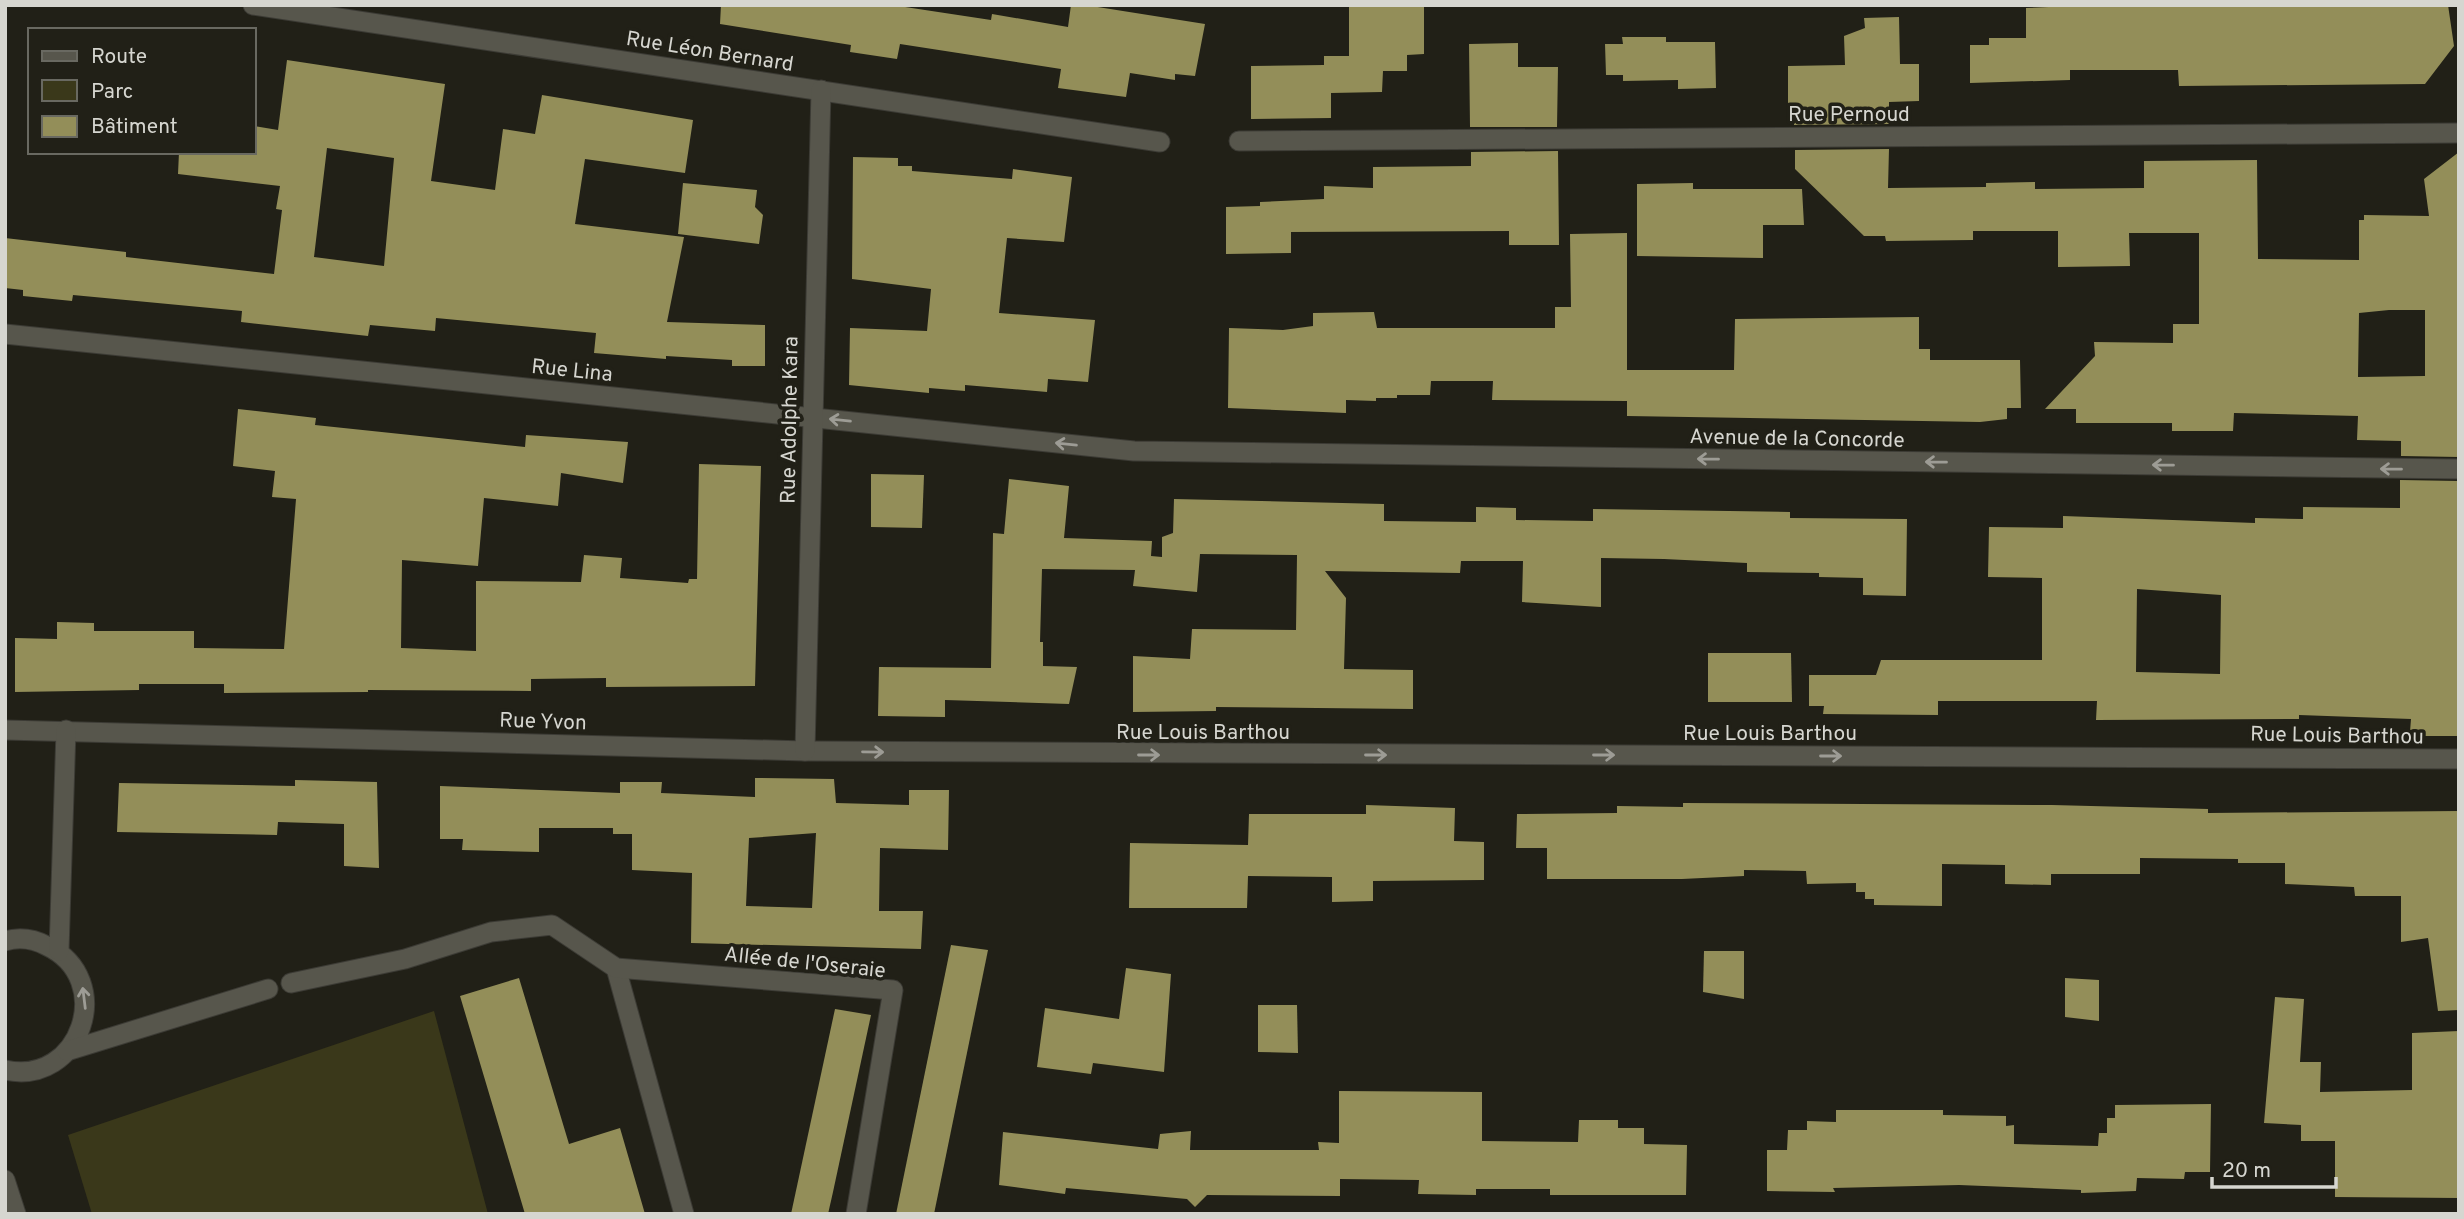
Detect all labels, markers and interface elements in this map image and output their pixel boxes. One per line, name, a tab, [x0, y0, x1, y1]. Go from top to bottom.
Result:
street label: Rue Léon Bernard	[624, 26, 795, 79]
legend	[28, 28, 256, 154]
text: Route	[91, 44, 147, 71]
text: Parc	[91, 79, 133, 106]
street label: Rue Pernoud	[1788, 102, 1910, 129]
text: Bâtiment	[91, 114, 178, 141]
street label: Rue Adolphe Kara	[776, 336, 805, 504]
street label: Rue Lina	[530, 354, 614, 389]
one-way arrow	[829, 414, 852, 427]
street label: Avenue de la Concorde	[1689, 424, 1905, 455]
one-way arrow	[1055, 437, 1078, 450]
one-way arrow	[1697, 452, 1720, 466]
one-way arrow	[1924, 455, 1947, 469]
one-way arrow	[2152, 459, 2175, 472]
one-way arrow	[2379, 462, 2402, 475]
street label: Rue Yvon	[499, 707, 587, 738]
street label: Rue Louis Barthou	[1116, 720, 1290, 747]
street label: Rue Louis Barthou	[1683, 721, 1857, 748]
street label: Rue Louis Barthou	[2250, 721, 2424, 752]
one-way arrow	[862, 745, 885, 759]
one-way arrow	[1137, 748, 1160, 761]
one-way arrow	[1364, 748, 1387, 762]
one-way arrow	[1592, 748, 1615, 762]
one-way arrow	[1819, 749, 1842, 763]
street label: Allée de l'Oseraie	[723, 942, 887, 985]
one-way arrow	[77, 987, 90, 1010]
scale bar	[2212, 1146, 2336, 1190]
text: 20 m	[2222, 1158, 2271, 1185]

